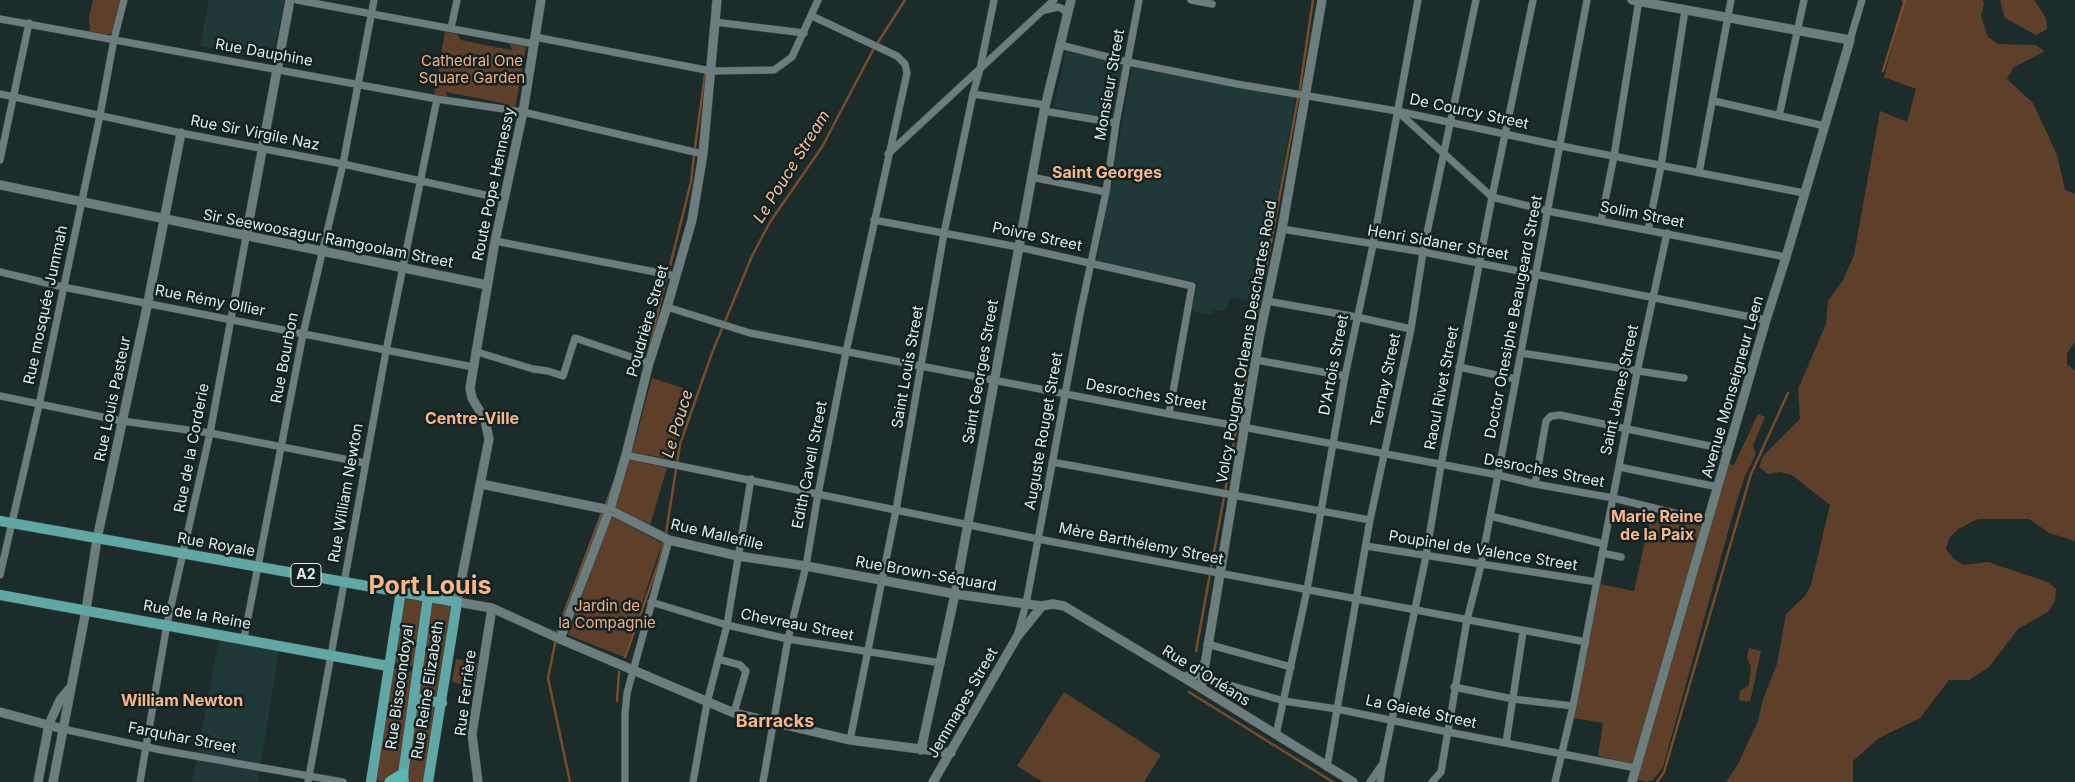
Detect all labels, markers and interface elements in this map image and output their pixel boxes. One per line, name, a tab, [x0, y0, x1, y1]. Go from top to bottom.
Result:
street label: Monsieur Street	[1091, 28, 1129, 142]
street label: Rue Dauphine	[214, 36, 314, 70]
park label: Cathedral One Square Garden	[419, 52, 525, 87]
street label: De Courcy Street	[1408, 91, 1530, 133]
street label: Route Pope Hennessy	[469, 106, 519, 262]
water label: Le Pouce Stream	[750, 107, 834, 227]
street label: Rue Sir Virgile Naz	[189, 112, 321, 154]
district label: Saint Georges	[1052, 163, 1162, 183]
street label: Doctor Onesiphe Beaugeard Street	[1482, 194, 1546, 440]
street label: Solim Street	[1598, 198, 1686, 232]
street label: Volcy Pougnet Orleans Deschartes Road	[1213, 199, 1281, 485]
street label: Sir Seewoosagur Ramgoolam Street	[201, 206, 455, 272]
street label: Poivre Street	[991, 219, 1083, 255]
street label: Henri Sidaner Street	[1366, 222, 1510, 264]
street label: Rue mosquée Jummah	[20, 224, 72, 386]
street label: Poudrière Street	[623, 263, 673, 379]
street label: Rue Rémy Ollier	[153, 281, 267, 321]
street label: Avenue Monseigneur Leen	[1698, 294, 1768, 480]
street label: Saint Georges Street	[959, 298, 1003, 446]
street label: Saint Louis Street	[888, 304, 928, 430]
street label: Rue Bourbon	[267, 311, 303, 405]
street label: D'Artois Street	[1315, 313, 1353, 417]
street label: Saint James Street	[1597, 323, 1643, 457]
street label: Raoul Rivet Street	[1421, 325, 1463, 451]
street label: Ternay Street	[1367, 332, 1405, 428]
street label: Rue Louis Pasteur	[91, 335, 135, 463]
street label: Auguste Rouget Street	[1021, 351, 1067, 511]
street label: Desroches Street	[1084, 375, 1208, 415]
street label: Rue de la Corderie	[171, 382, 213, 514]
water label: Le Pouce	[659, 388, 697, 460]
street label: Edith Cavell Street	[789, 400, 831, 530]
district label: Centre-Ville	[425, 409, 519, 429]
street label: Rue William Newton	[325, 422, 367, 564]
street label: Desroches Street	[1482, 450, 1606, 492]
district label: Marie Reine de la Paix	[1611, 507, 1703, 545]
street label: Rue Mallefille	[669, 516, 765, 554]
street label: Mère Barthélemy Street	[1057, 519, 1225, 569]
street label: Poupinel de Valence Street	[1387, 527, 1579, 575]
street label: Rue Royale	[176, 529, 256, 561]
street label: Rue Brown-Séquard	[854, 553, 998, 595]
road number: A2	[291, 564, 321, 586]
district label: Port Louis	[369, 571, 491, 601]
street label: Rue de la Reine	[142, 597, 252, 633]
park label: Jardin de la Compagnie	[558, 597, 656, 632]
street label: Chevreau Street	[739, 605, 855, 645]
street label: Rue Reine Elizabeth	[408, 620, 448, 760]
street label: Rue Bissoondoyal	[382, 623, 418, 751]
street label: Rue d'Orléans	[1159, 642, 1253, 710]
street label: Jemmapes Street	[924, 645, 1002, 761]
street label: Rue Ferrière	[452, 649, 480, 737]
district label: William Newton	[121, 691, 243, 711]
street label: La Gaieté Street	[1364, 691, 1478, 733]
district label: Barracks	[736, 711, 814, 733]
street label: Farquhar Street	[126, 719, 238, 757]

